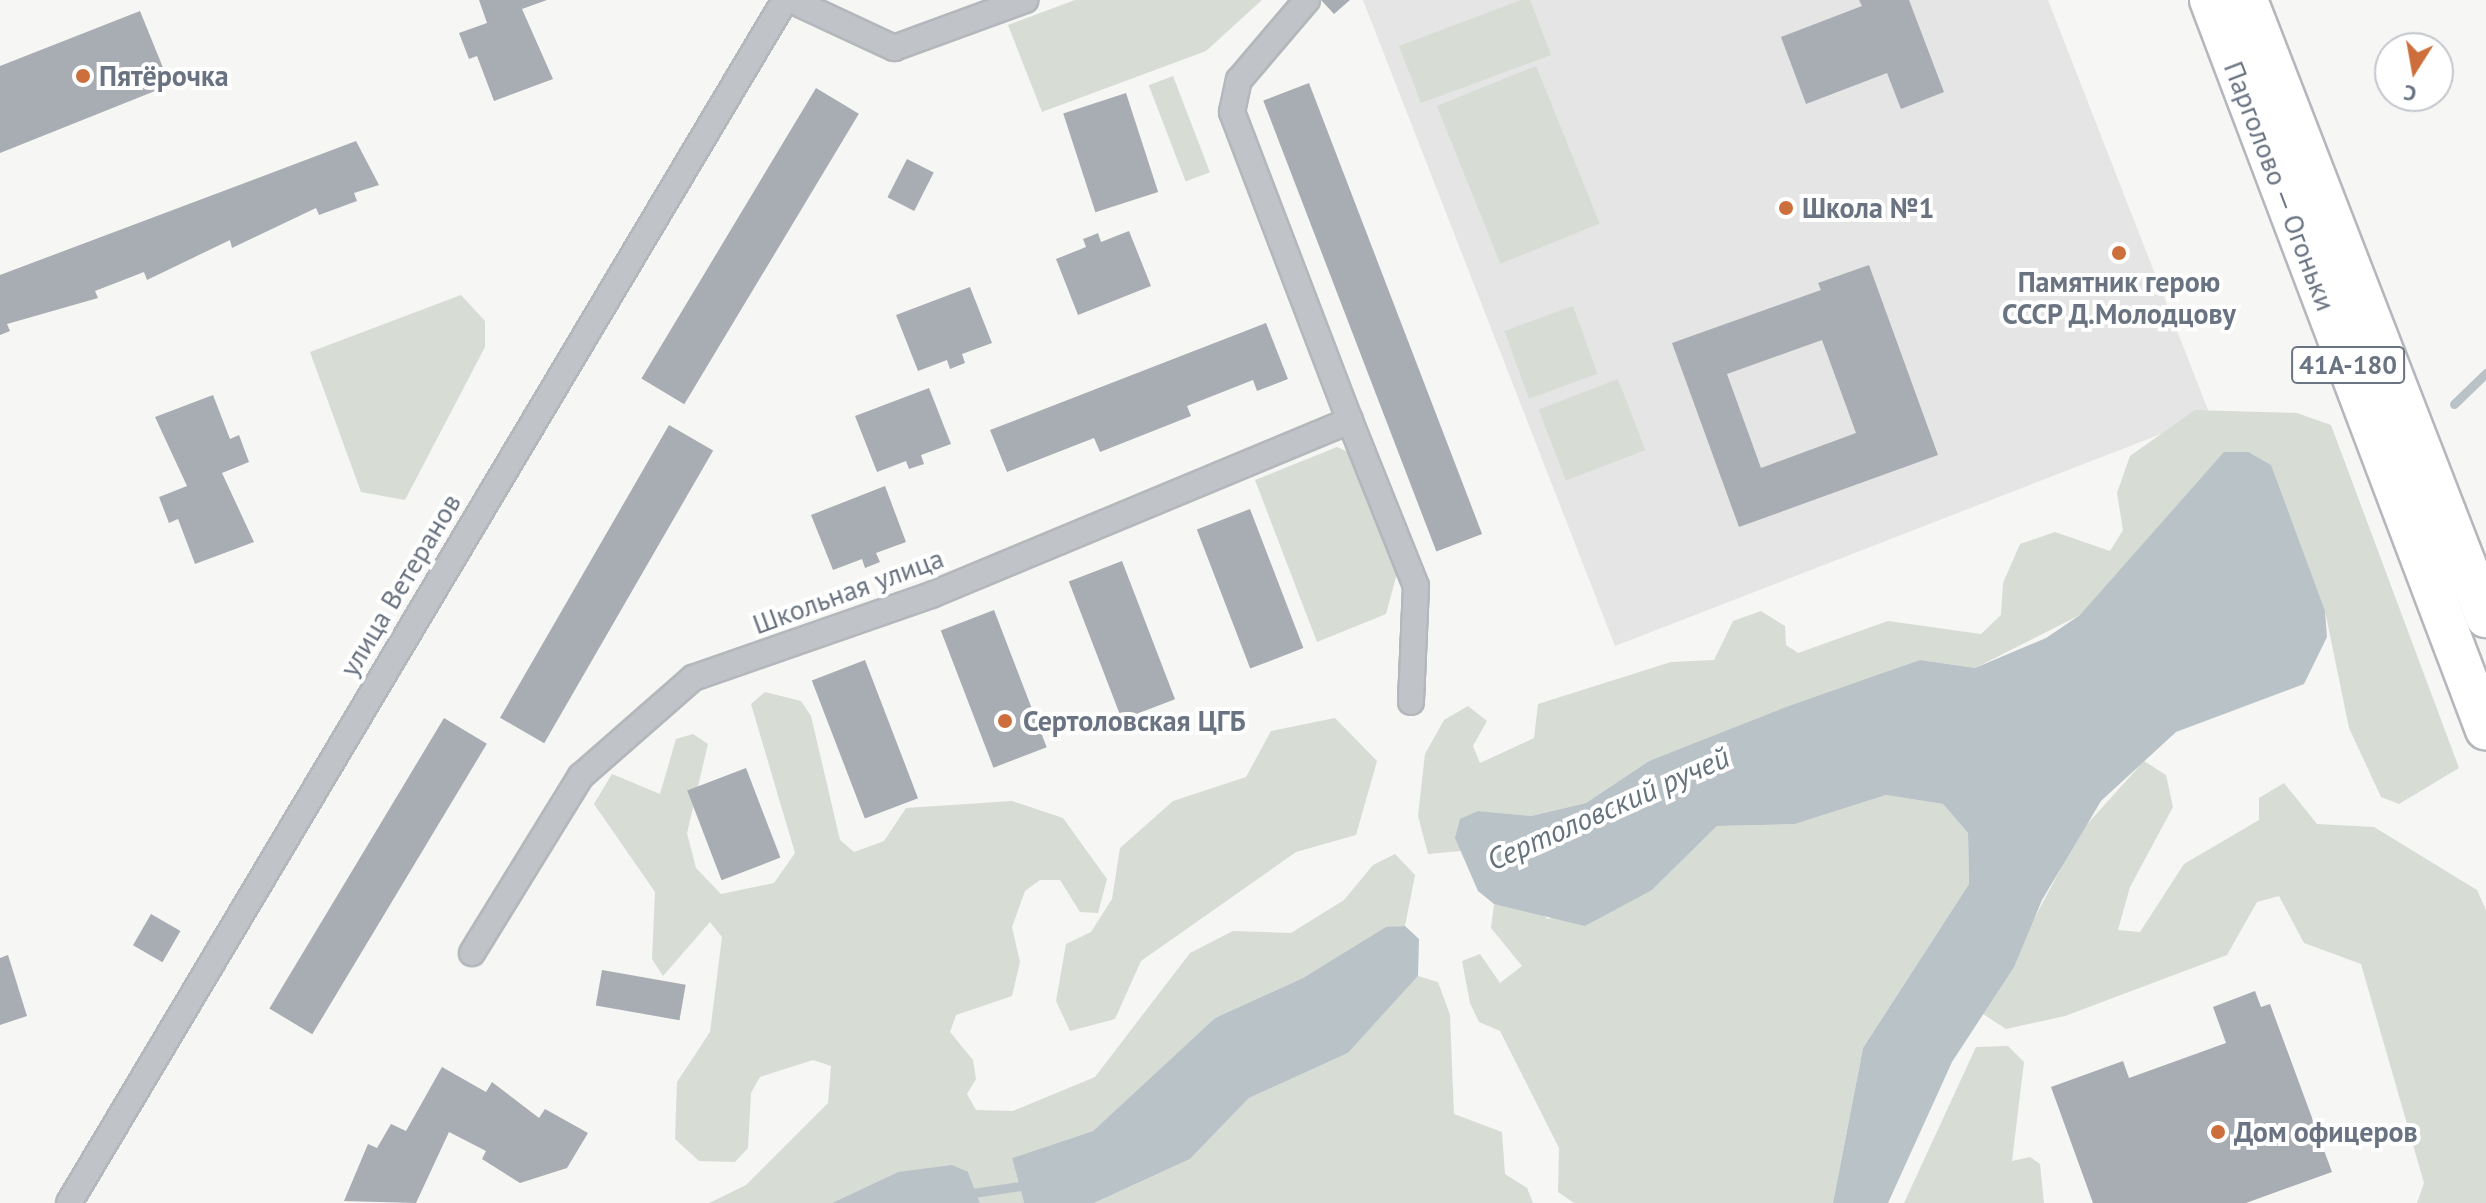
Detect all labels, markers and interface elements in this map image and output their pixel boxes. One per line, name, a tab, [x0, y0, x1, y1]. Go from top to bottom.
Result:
north arrow	[2374, 32, 2454, 112]
street label: Парголово — Огоньки	[2216, 54, 2344, 318]
place label: Пятёрочка	[99, 59, 229, 93]
marker: Пятёрочка	[74, 67, 92, 85]
text: С	[2401, 79, 2419, 109]
place label: Школа №1	[1802, 191, 1934, 225]
marker: Школа №1	[1777, 199, 1795, 217]
marker: Памятник герою СССР Д.Молодцову	[2110, 244, 2128, 262]
place label: Памятник герою СССР Д.Молодцову	[2001, 265, 2237, 331]
road number: 41А-180	[2290, 343, 2406, 387]
street label: улица Ветеранов	[332, 487, 468, 683]
street label: Школьная улица	[748, 541, 948, 641]
place label: Сертоловская ЦГБ	[1023, 704, 1246, 738]
marker: Сертоловская ЦГБ	[994, 710, 1016, 732]
water label: Сертоловский ручей	[1481, 738, 1735, 878]
place label: Дом офицеров	[2234, 1115, 2418, 1149]
marker: Дом офицеров	[2209, 1123, 2227, 1141]

